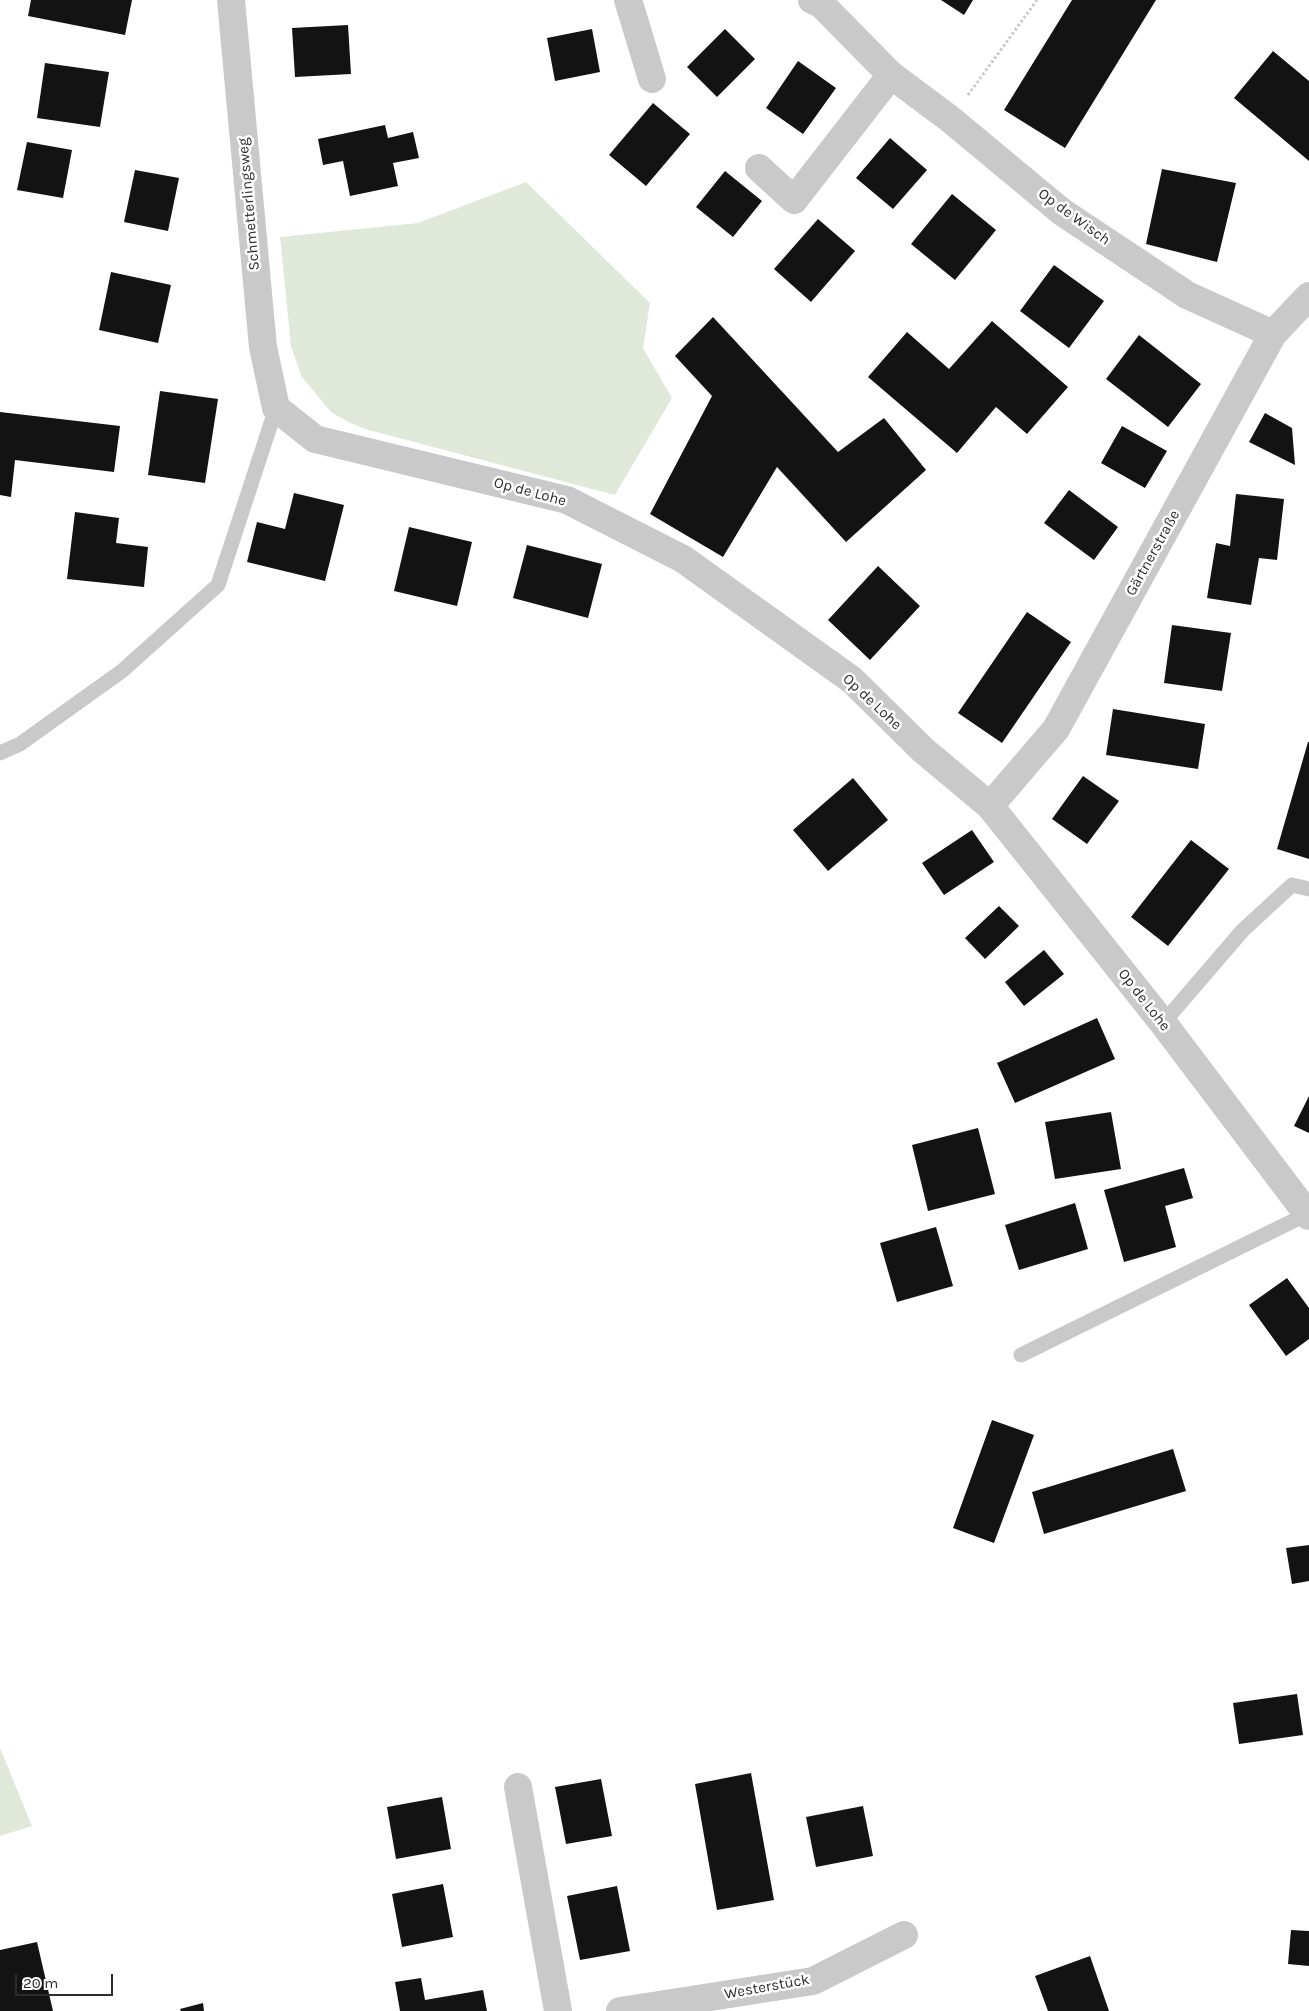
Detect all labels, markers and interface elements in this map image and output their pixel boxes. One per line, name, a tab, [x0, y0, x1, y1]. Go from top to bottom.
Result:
street label: Schmetterlingsweg	[234, 137, 264, 271]
street label: Op de Wisch	[1034, 185, 1114, 249]
street label: Op de Lohe	[492, 474, 568, 510]
street label: Gärtnerstraße	[1122, 507, 1184, 599]
street label: Op de Lohe	[839, 670, 905, 734]
street label: Op de Lohe	[1114, 965, 1174, 1035]
scale bar	[18, 1964, 115, 1996]
street label: Westerstück	[723, 1971, 811, 2003]
text: 20 m	[23, 1974, 58, 1992]

